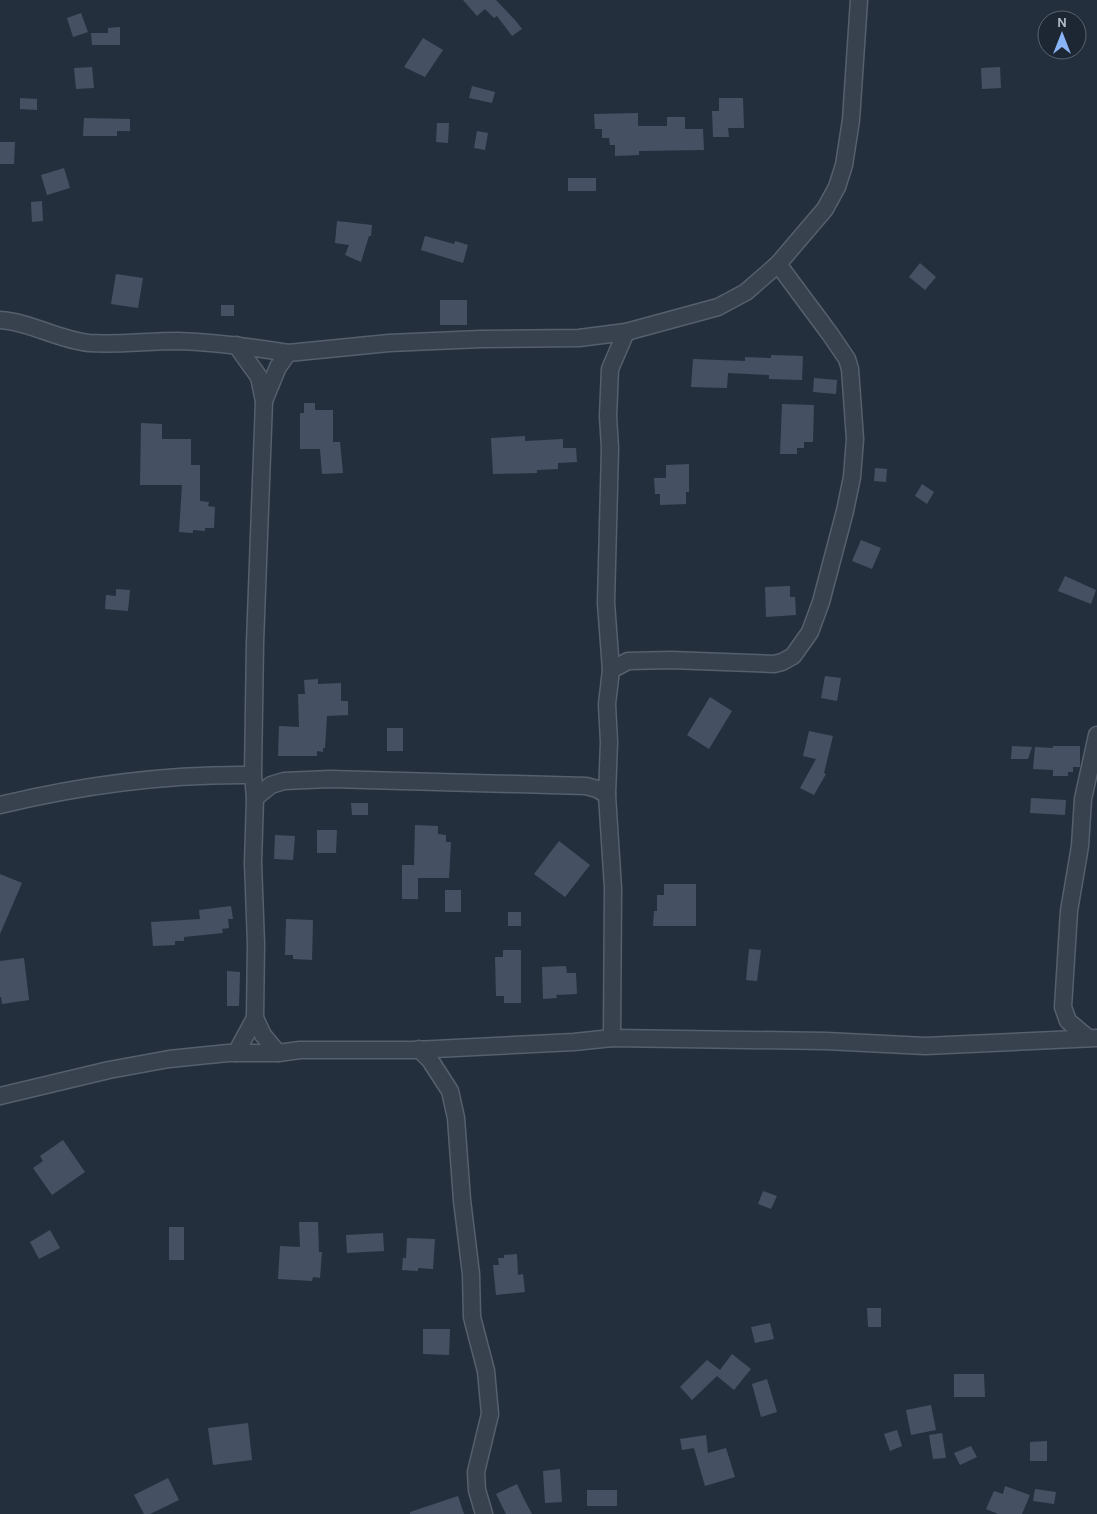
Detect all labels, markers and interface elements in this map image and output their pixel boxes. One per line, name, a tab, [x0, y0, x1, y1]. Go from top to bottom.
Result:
north arrow	[1037, 10, 1087, 60]
text: N	[1057, 14, 1067, 31]

